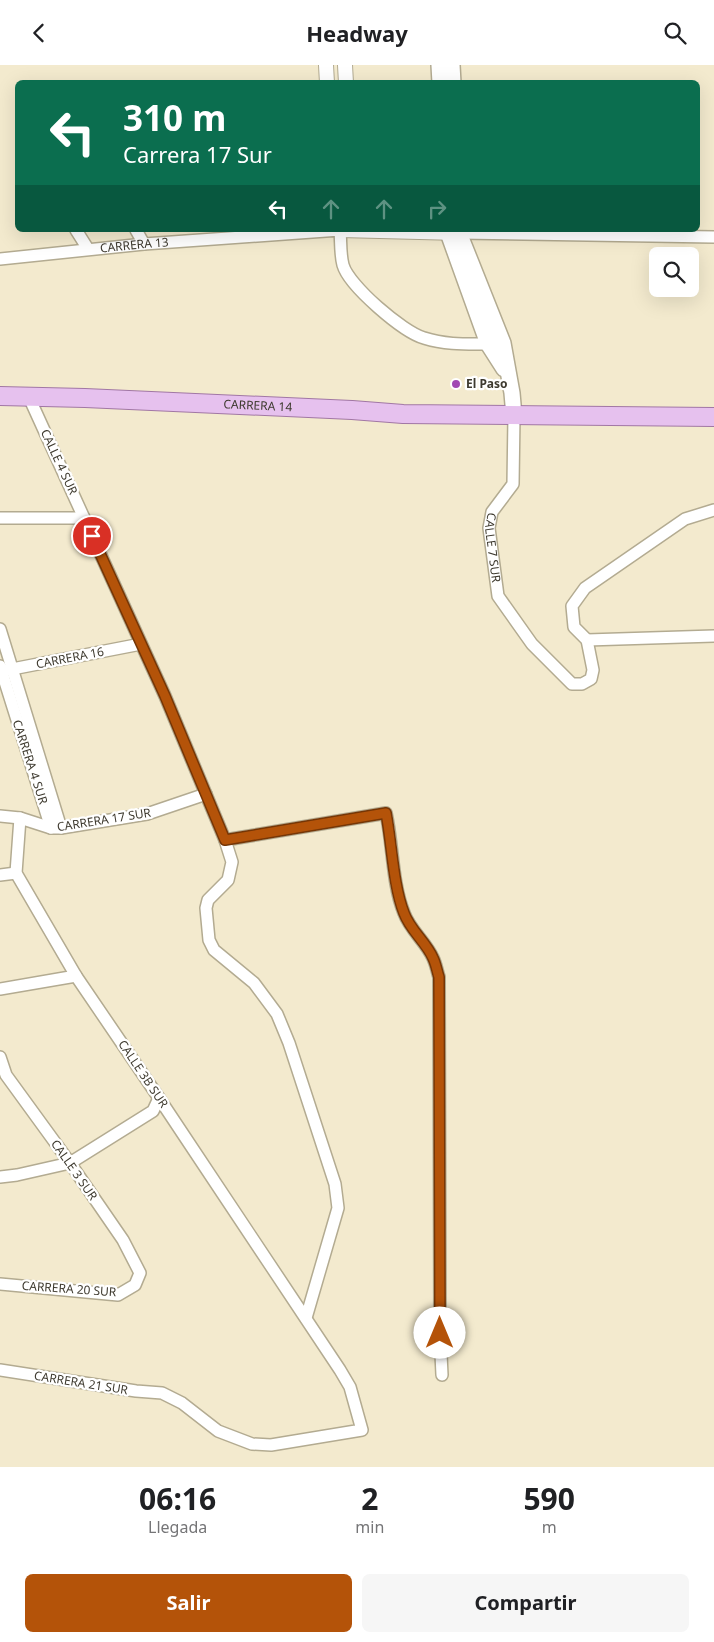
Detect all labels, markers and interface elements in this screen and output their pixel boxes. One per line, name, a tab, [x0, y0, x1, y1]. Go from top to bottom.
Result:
text: Headway	[306, 18, 408, 48]
icon: back	[25, 19, 53, 47]
icon: search	[661, 19, 689, 47]
text: 310 m	[123, 94, 226, 141]
icon: left	[40, 100, 105, 165]
text: Carrera 17 Sur	[123, 139, 272, 169]
icon: left	[264, 195, 292, 223]
icon: ahead	[317, 195, 345, 223]
icon: ahead	[370, 195, 398, 223]
icon: right	[423, 195, 451, 223]
street label: CARRERA 13	[99, 233, 169, 257]
map controls	[649, 247, 699, 297]
button: search	[649, 247, 699, 297]
place label: El Paso	[466, 375, 508, 392]
marker: El Paso	[450, 378, 462, 390]
street label: CARRERA 14	[223, 395, 293, 415]
street label: CALLE 4 SUR	[37, 426, 82, 498]
street label: CALLE 7 SUR	[481, 511, 505, 584]
pin	[71, 515, 113, 557]
icon: arrive	[78, 522, 106, 550]
street label: CARRERA 16	[34, 643, 105, 672]
street label: CARRERA 4 SUR	[9, 717, 52, 807]
street label: CARRERA 17 SUR	[56, 804, 153, 835]
street label: CALLE 3B SUR	[114, 1037, 173, 1111]
street label: CALLE 3 SUR	[47, 1136, 102, 1204]
street label: CARRERA 20 SUR	[21, 1277, 117, 1300]
position arrow	[413, 1306, 465, 1358]
street label: CARRERA 21 SUR	[33, 1367, 130, 1398]
text: 06:16	[139, 1478, 216, 1519]
text: 2	[361, 1478, 378, 1519]
text: 590	[523, 1478, 575, 1519]
text: Llegada	[148, 1516, 207, 1538]
text: min	[355, 1516, 384, 1538]
text: m	[542, 1516, 557, 1538]
button: Salir	[25, 1574, 352, 1632]
button: Compartir	[362, 1574, 689, 1632]

